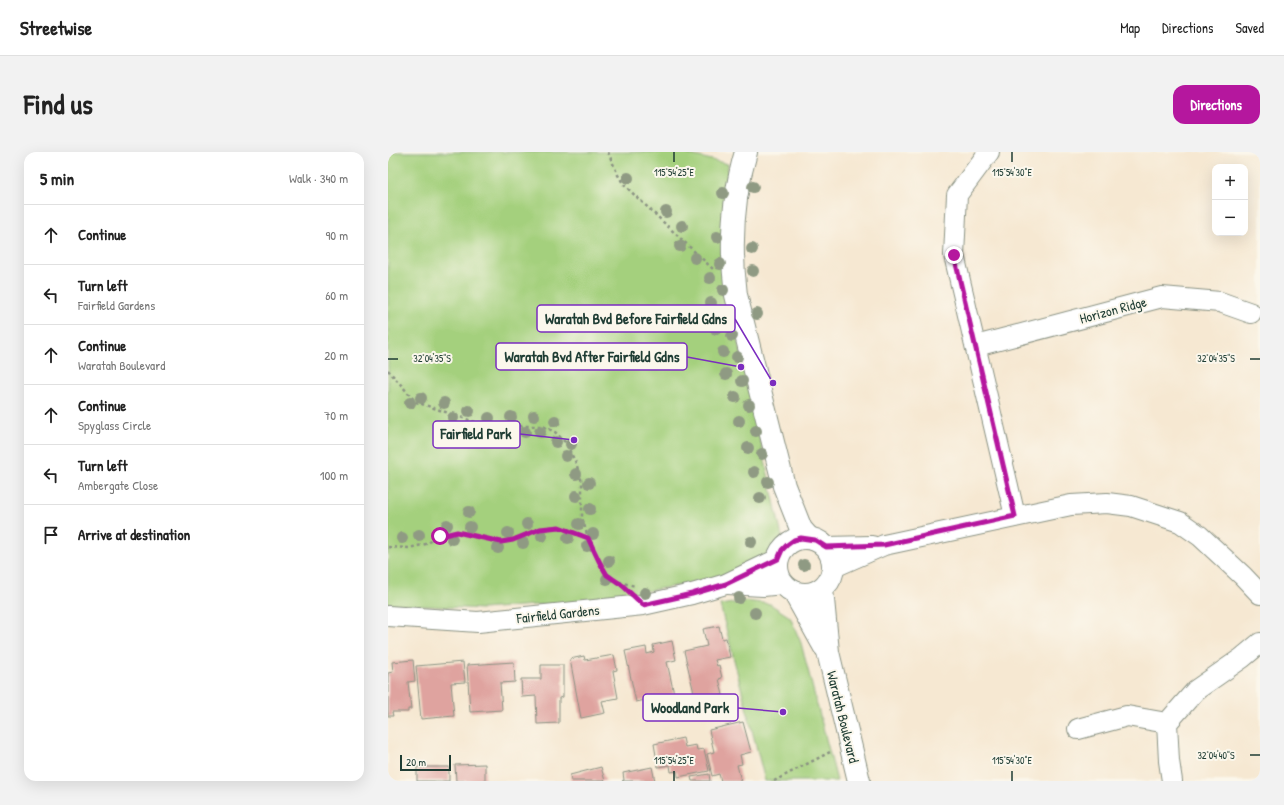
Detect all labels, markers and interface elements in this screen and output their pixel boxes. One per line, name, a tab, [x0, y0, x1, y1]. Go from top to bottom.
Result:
text: Streetwise	[20, 15, 92, 41]
text: Map	[1120, 18, 1140, 37]
text: Directions	[1162, 18, 1213, 37]
text: Saved	[1235, 18, 1264, 37]
text: Find us	[24, 85, 93, 123]
button: Directions	[1173, 85, 1260, 124]
map controls	[1212, 164, 1248, 236]
button: +	[1212, 164, 1248, 200]
text: 115°54'25"E	[654, 166, 694, 179]
text: 115°54'30"E	[992, 166, 1032, 179]
text: 5 min	[40, 167, 74, 190]
text: Walk · 340 m	[289, 169, 348, 187]
button: −	[1212, 200, 1248, 236]
icon: ahead	[40, 224, 62, 246]
text: Continue	[78, 224, 126, 245]
text: 90 m	[326, 226, 348, 244]
route end	[945, 246, 963, 264]
text: Turn left	[78, 275, 128, 296]
icon: left	[40, 284, 62, 306]
text: 60 m	[325, 286, 348, 304]
street label: Horizon Ridge	[1077, 291, 1149, 329]
text: Fairfield Gardens	[78, 296, 155, 314]
callout: Waratah Bvd Before Fairfield Gdns	[537, 305, 735, 332]
text: Waratah Bvd Before Fairfield Gdns	[545, 308, 727, 329]
text: Continue	[78, 335, 126, 356]
callout: Waratah Bvd After Fairfield Gdns	[496, 343, 687, 370]
icon: ahead	[40, 344, 62, 366]
text: 20 m	[324, 346, 348, 364]
text: Waratah Bvd After Fairfield Gdns	[504, 346, 680, 367]
text: 32°04'35"S	[413, 352, 451, 365]
text: 32°04'35"S	[1197, 352, 1235, 365]
text: Waratah Boulevard	[78, 356, 165, 374]
text: Continue	[78, 395, 126, 416]
icon: ahead	[40, 404, 62, 426]
text: 70 m	[324, 406, 348, 424]
text: Spyglass Circle	[78, 416, 151, 434]
callout: Fairfield Park	[433, 421, 520, 448]
text: Fairfield Park	[440, 423, 512, 444]
text: Turn left	[78, 455, 128, 476]
icon: left	[40, 464, 62, 486]
text: 100 m	[320, 466, 348, 484]
text: Ambergate Close	[78, 476, 158, 494]
icon: arrive	[40, 524, 62, 546]
text: Arrive at destination	[78, 524, 190, 545]
route start	[431, 527, 449, 545]
street label: Fairfield Gardens	[515, 600, 600, 627]
street label: Waratah Boulevard	[823, 669, 864, 765]
callout: Woodland Park	[643, 694, 738, 721]
text: Woodland Park	[651, 697, 730, 718]
text: 32°04'40"S	[1197, 749, 1235, 762]
scale bar	[400, 753, 451, 772]
text: 115°54'25"E	[654, 754, 694, 767]
text: 115°54'30"E	[992, 754, 1032, 767]
text: 20 m	[406, 755, 426, 769]

